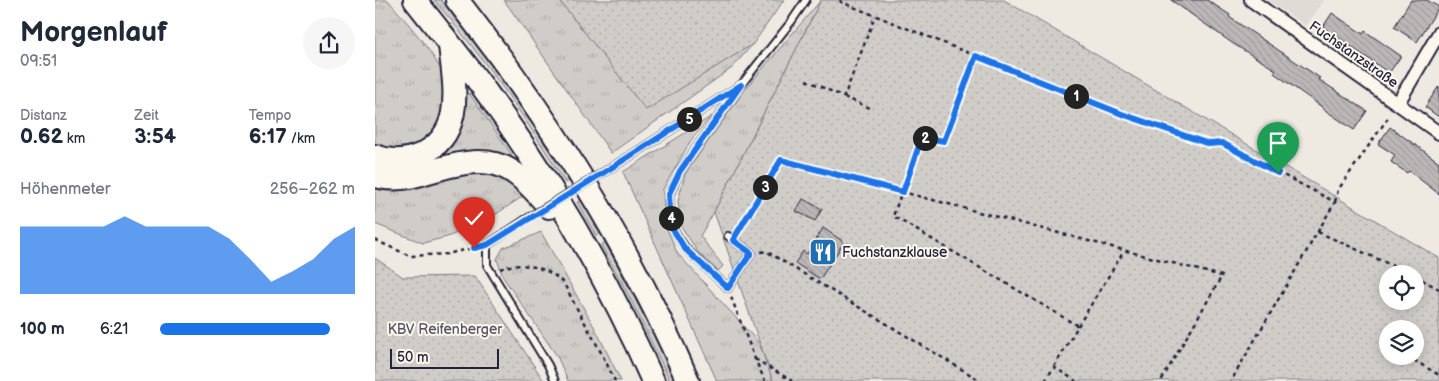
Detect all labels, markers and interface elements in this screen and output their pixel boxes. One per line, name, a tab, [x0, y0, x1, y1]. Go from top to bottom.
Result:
text: Morgenlauf	[20, 16, 167, 49]
button: share	[303, 17, 355, 69]
street label: Fuchstanzstraße	[1306, 17, 1401, 91]
text: 09:51	[20, 52, 57, 71]
pin: 1	[1063, 84, 1089, 108]
text: 1	[1074, 88, 1079, 105]
pin: 5	[677, 106, 701, 132]
text: Distanz	[20, 107, 67, 124]
text: Zeit	[134, 107, 159, 124]
text: Tempo	[249, 107, 292, 124]
text: 5	[685, 111, 694, 128]
pin	[1257, 122, 1299, 173]
text: 0.62	[20, 124, 63, 149]
text: 3:54	[134, 124, 176, 149]
text: 6:17	[249, 124, 287, 149]
pin: 2	[913, 126, 937, 150]
icon: arrive	[1264, 129, 1292, 157]
text: km	[63, 130, 85, 147]
text: /km	[287, 130, 315, 147]
text: 2	[921, 130, 930, 147]
pin: 3	[753, 174, 777, 200]
text: 3	[761, 179, 770, 196]
text: Höhenmeter	[20, 180, 110, 199]
text: 256–262 m	[270, 180, 355, 199]
pin	[453, 197, 495, 248]
icon: check	[460, 204, 488, 232]
pin: 4	[659, 206, 683, 230]
text: 4	[667, 210, 676, 227]
restaurant icon: Fuchstanzklause	[808, 237, 838, 267]
place label: Fuchstanzklause	[842, 244, 947, 261]
map controls	[1379, 265, 1424, 365]
button: locate	[1379, 265, 1424, 310]
text: 100 m	[20, 320, 65, 339]
text: 6:21	[100, 320, 128, 339]
button: layers	[1379, 320, 1424, 365]
park label: KBV Reifenberger	[388, 321, 503, 338]
scale bar	[390, 346, 499, 369]
text: 50 m	[397, 349, 429, 366]

